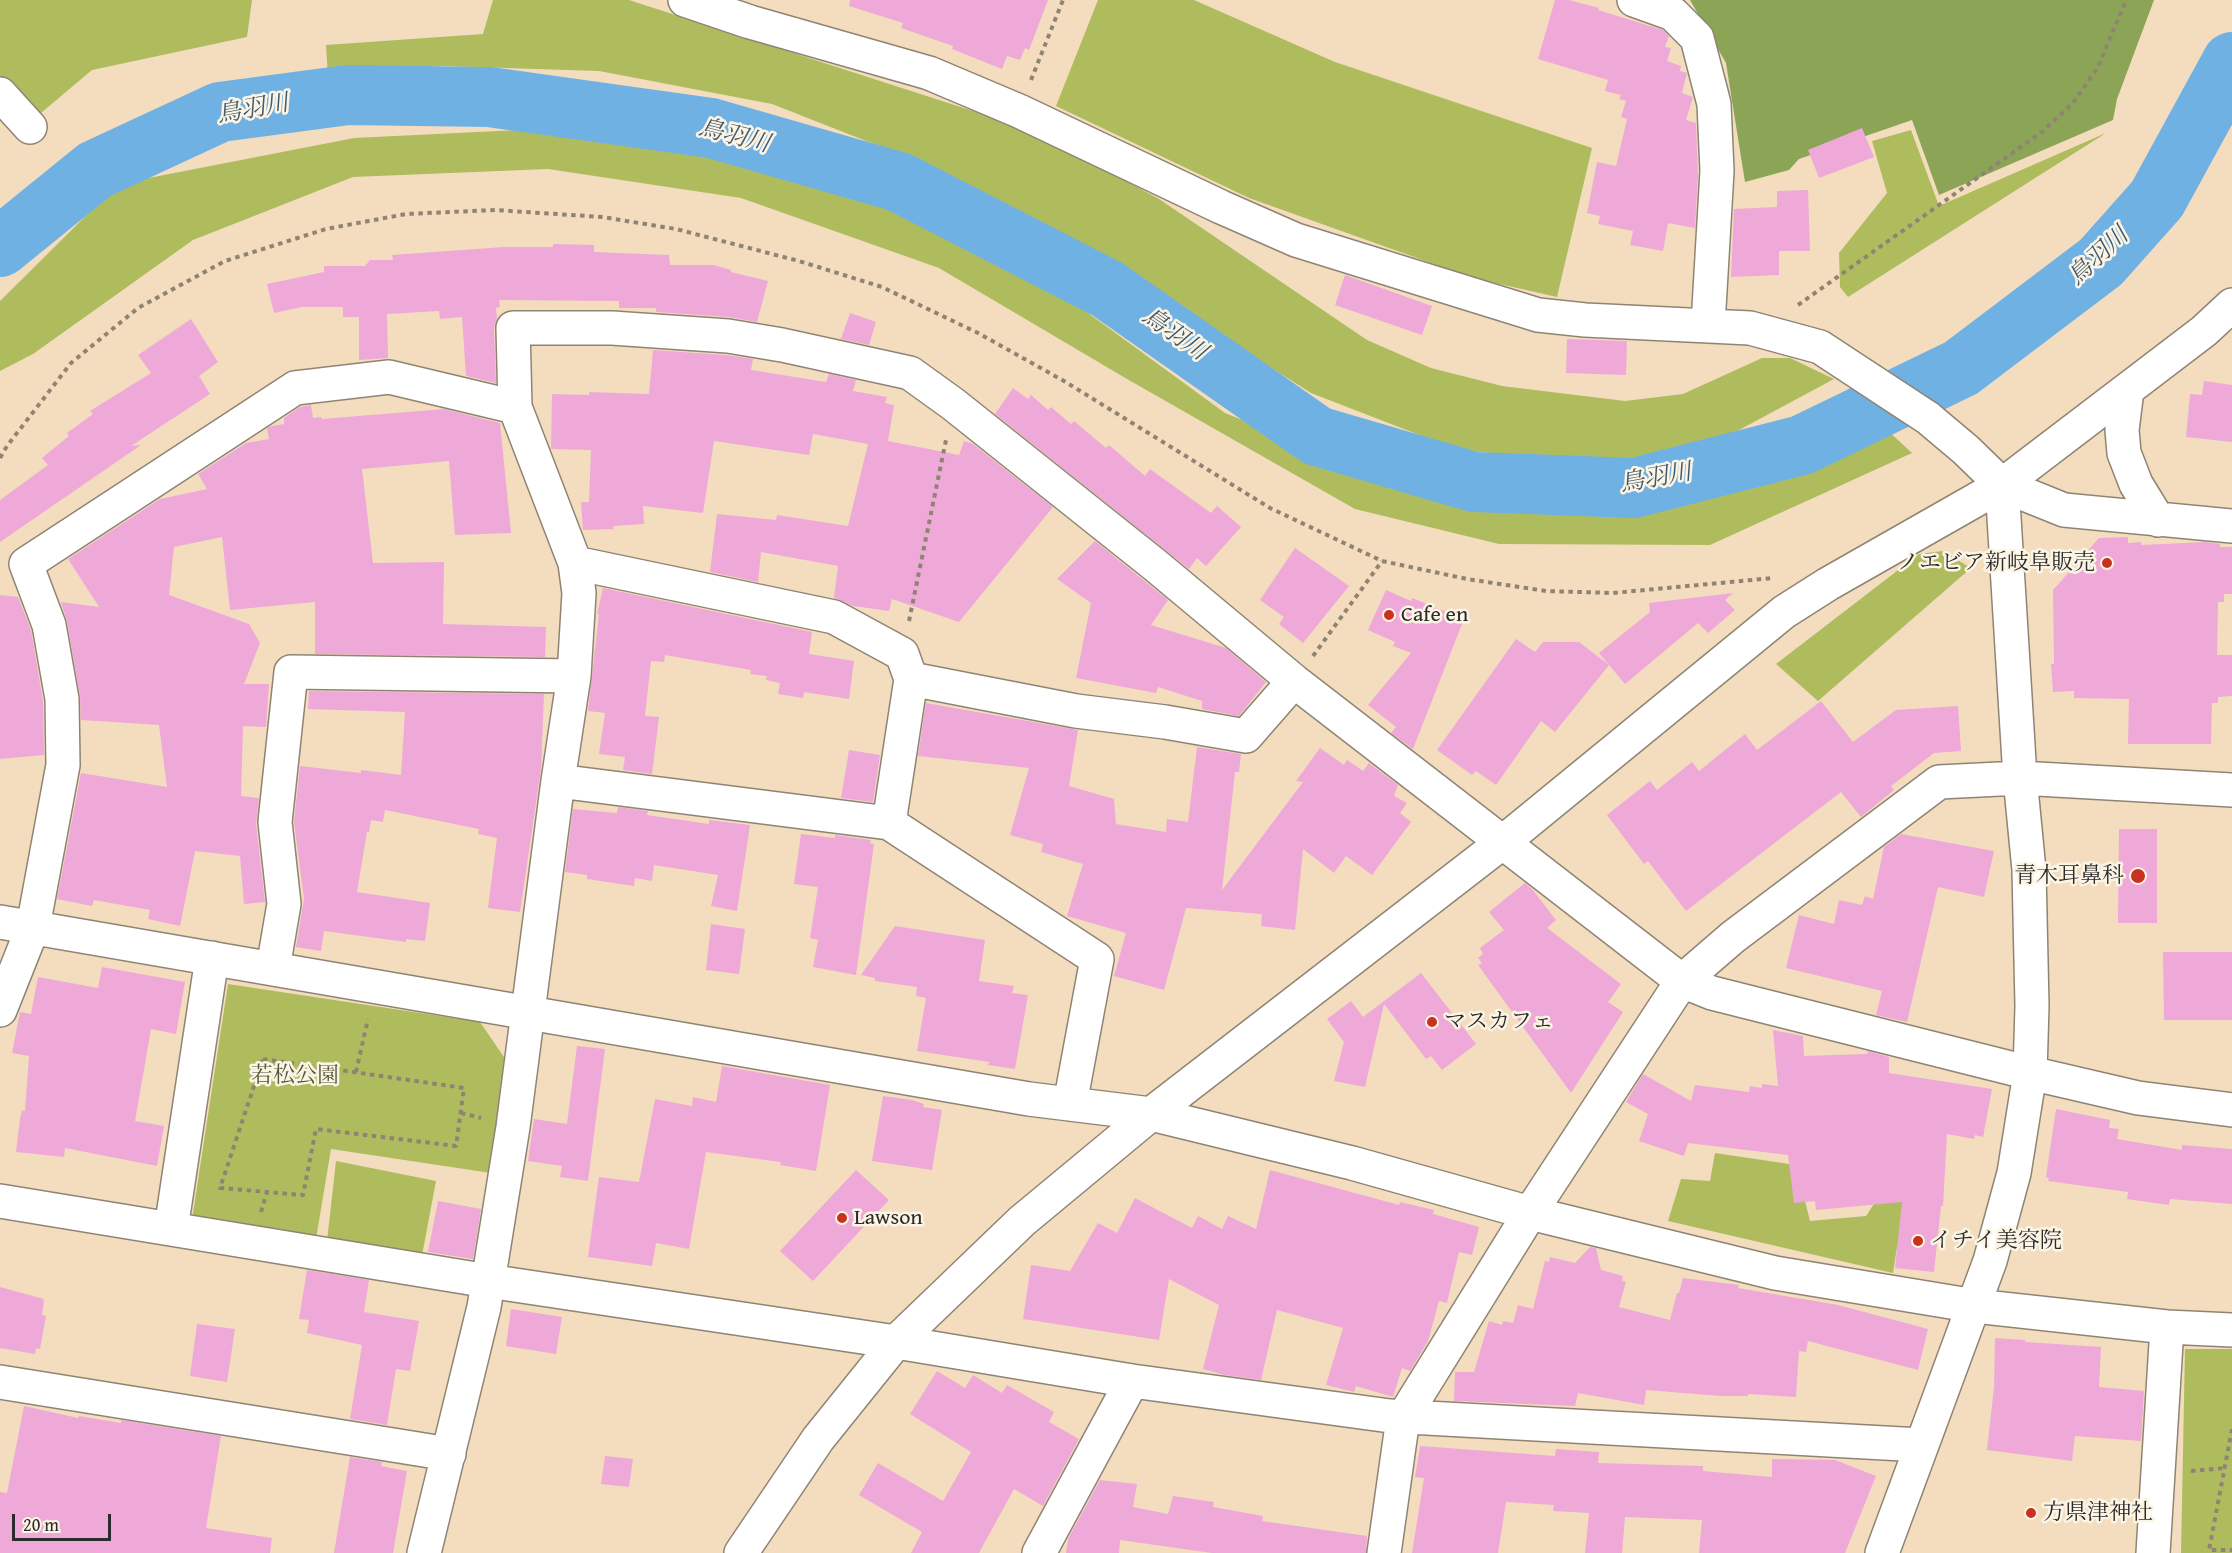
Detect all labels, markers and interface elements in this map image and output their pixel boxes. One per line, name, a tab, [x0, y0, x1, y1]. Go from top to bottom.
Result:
water label: 鳥羽川	[215, 90, 291, 130]
water label: 鳥羽川	[696, 114, 772, 160]
water label: 鳥羽川	[2063, 222, 2135, 292]
water label: 鳥羽川	[1136, 303, 1212, 367]
water label: 鳥羽川	[1618, 459, 1694, 499]
place label: ノエビア新岐阜販売	[1897, 550, 2095, 576]
marker: ノエビア新岐阜販売	[2100, 556, 2114, 570]
place label: Cafe en	[1401, 602, 1468, 628]
marker: Cafe en	[1382, 608, 1396, 622]
place label: 青木耳鼻科	[2014, 863, 2124, 889]
marker: 青木耳鼻科	[2129, 867, 2147, 885]
place label: マスカフェ	[1444, 1009, 1554, 1035]
marker: マスカフェ	[1425, 1015, 1439, 1029]
park label: 若松公園	[251, 1063, 339, 1089]
place label: Lawson	[854, 1205, 923, 1231]
marker: Lawson	[835, 1211, 849, 1225]
place label: イチイ美容院	[1930, 1228, 2062, 1254]
marker: イチイ美容院	[1911, 1234, 1925, 1248]
place label: 方県津神社	[2043, 1500, 2153, 1526]
scale bar	[15, 1502, 114, 1540]
marker: 方県津神社	[2024, 1506, 2038, 1520]
text: 20 m	[23, 1511, 59, 1538]

